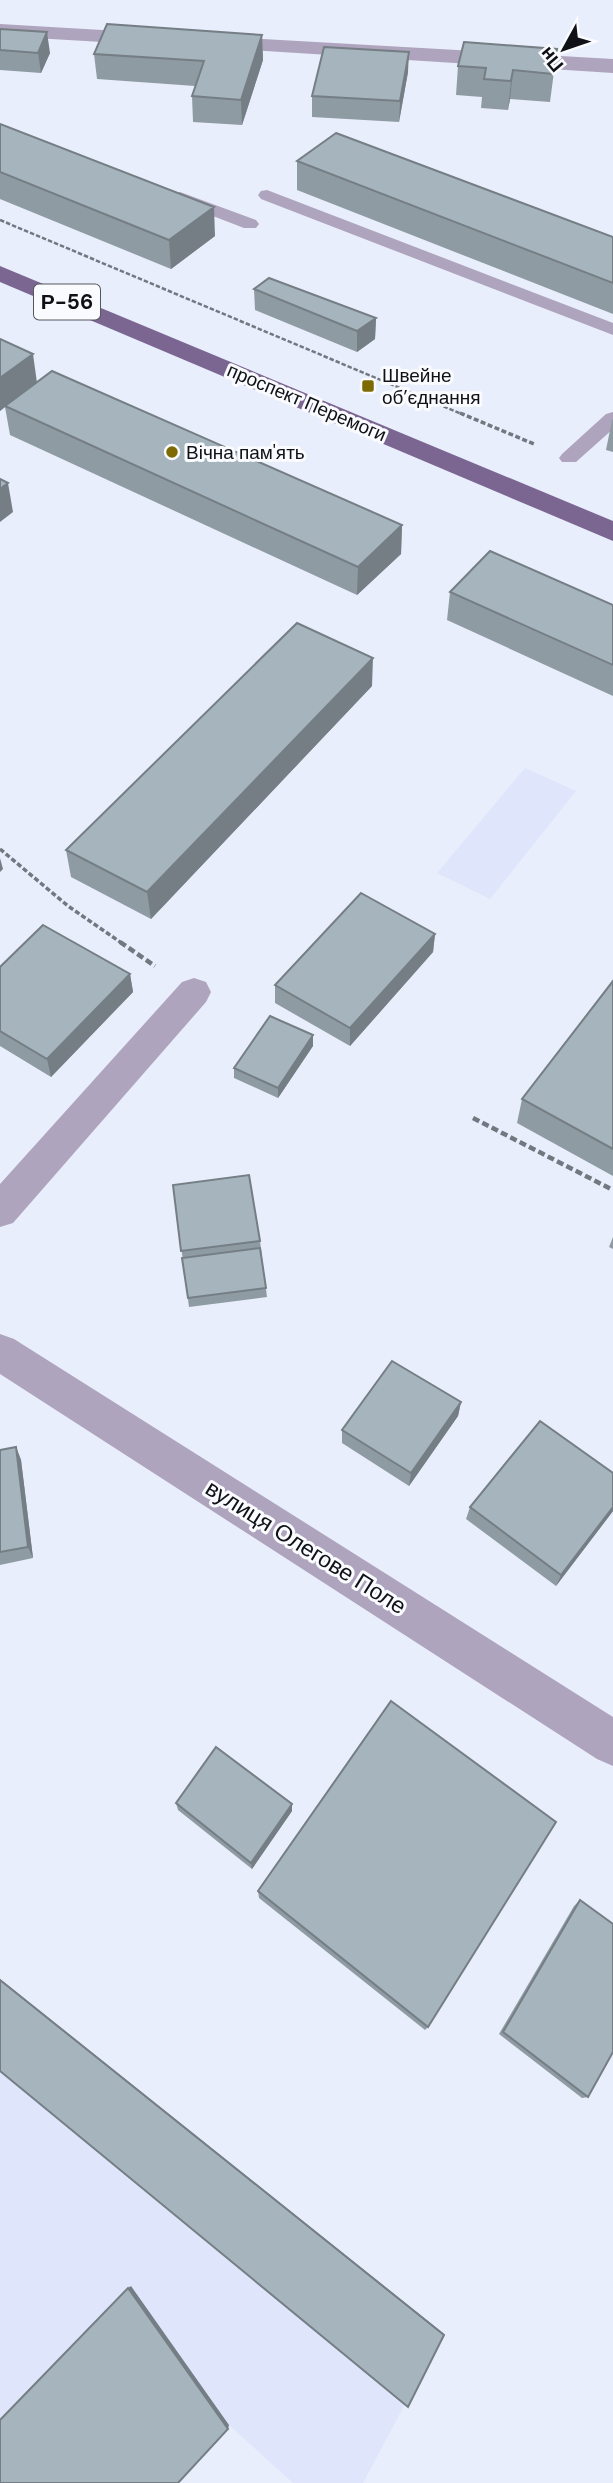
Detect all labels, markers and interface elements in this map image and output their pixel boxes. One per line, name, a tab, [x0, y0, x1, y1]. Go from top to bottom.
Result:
north arrow	[529, 14, 599, 84]
text: Пн	[534, 42, 569, 77]
road number: Р-56	[34, 284, 100, 320]
street label: проспект Перемоги	[223, 358, 390, 447]
place label: Швейне об’єднання	[382, 363, 481, 410]
marker: Швейне об’єднання	[360, 378, 376, 394]
place label: Вічна пам'ять	[186, 440, 305, 465]
marker: Вічна пам'ять	[164, 444, 180, 460]
street label: вулиця Олегове Поле	[200, 1473, 412, 1621]

